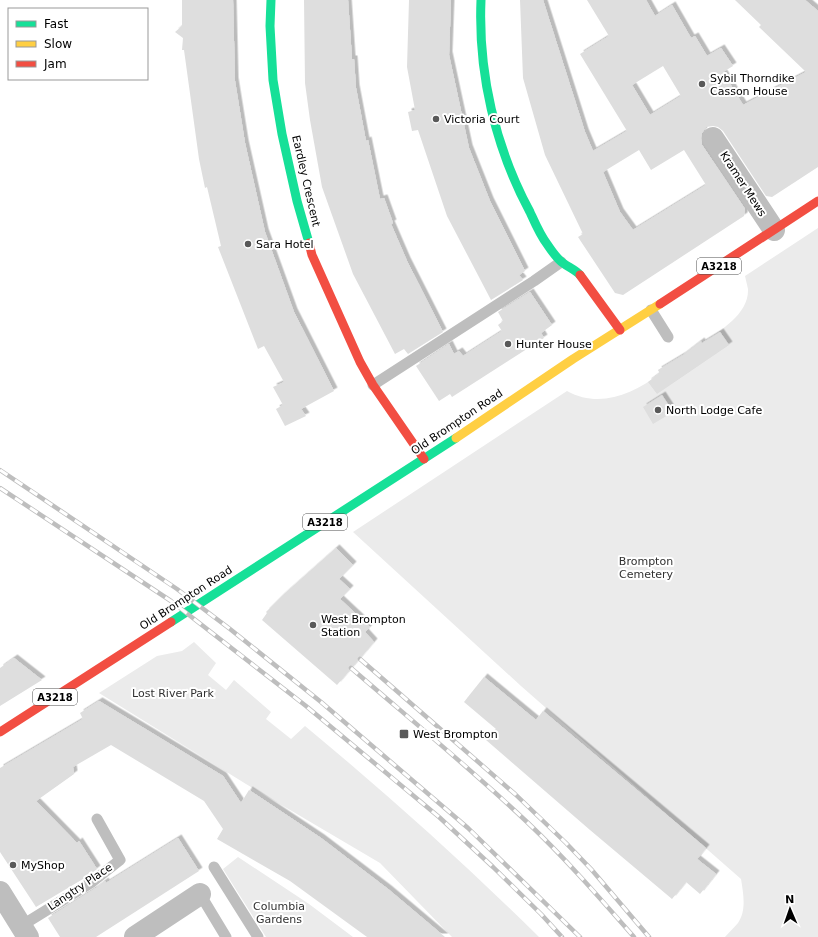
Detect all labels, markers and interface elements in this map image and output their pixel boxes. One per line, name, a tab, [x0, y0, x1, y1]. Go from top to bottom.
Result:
legend	[8, 8, 148, 80]
text: Fast	[44, 17, 68, 31]
text: Slow	[44, 37, 72, 51]
text: Jam	[43, 57, 67, 71]
place label: Sybil Thorndike Casson House	[710, 72, 795, 98]
marker: Sybil Thorndike Casson House	[697, 79, 707, 89]
place label: Victoria Court	[444, 113, 520, 126]
marker: Victoria Court	[431, 114, 441, 124]
street label: Eardley Crescent	[289, 134, 323, 229]
street label: Kramer Mews	[717, 149, 769, 219]
place label: Sara Hotel	[256, 238, 314, 251]
marker: Sara Hotel	[243, 239, 253, 249]
road number: A3218	[697, 258, 741, 274]
place label: Hunter House	[516, 338, 592, 351]
marker: Hunter House	[503, 339, 513, 349]
street label: Old Brompton Road	[409, 387, 505, 457]
place label: North Lodge Cafe	[666, 404, 762, 417]
marker: North Lodge Cafe	[653, 405, 663, 415]
road number: A3218	[303, 514, 347, 530]
park label: Brompton Cemetery	[619, 555, 674, 581]
street label: Old Brompton Road	[137, 563, 235, 633]
place label: West Brompton Station	[321, 613, 406, 639]
marker: West Brompton Station	[308, 620, 318, 630]
park label: Lost River Park	[132, 687, 215, 700]
road number: A3218	[33, 689, 77, 705]
marker: West Brompton	[398, 728, 410, 740]
place label: West Brompton	[413, 728, 498, 741]
place label: MyShop	[21, 859, 65, 872]
marker: MyShop	[8, 860, 18, 870]
street label: Langtry Place	[45, 861, 115, 913]
north arrow	[770, 889, 810, 929]
text: N	[785, 893, 795, 906]
park label: Columbia Gardens	[253, 900, 305, 926]

